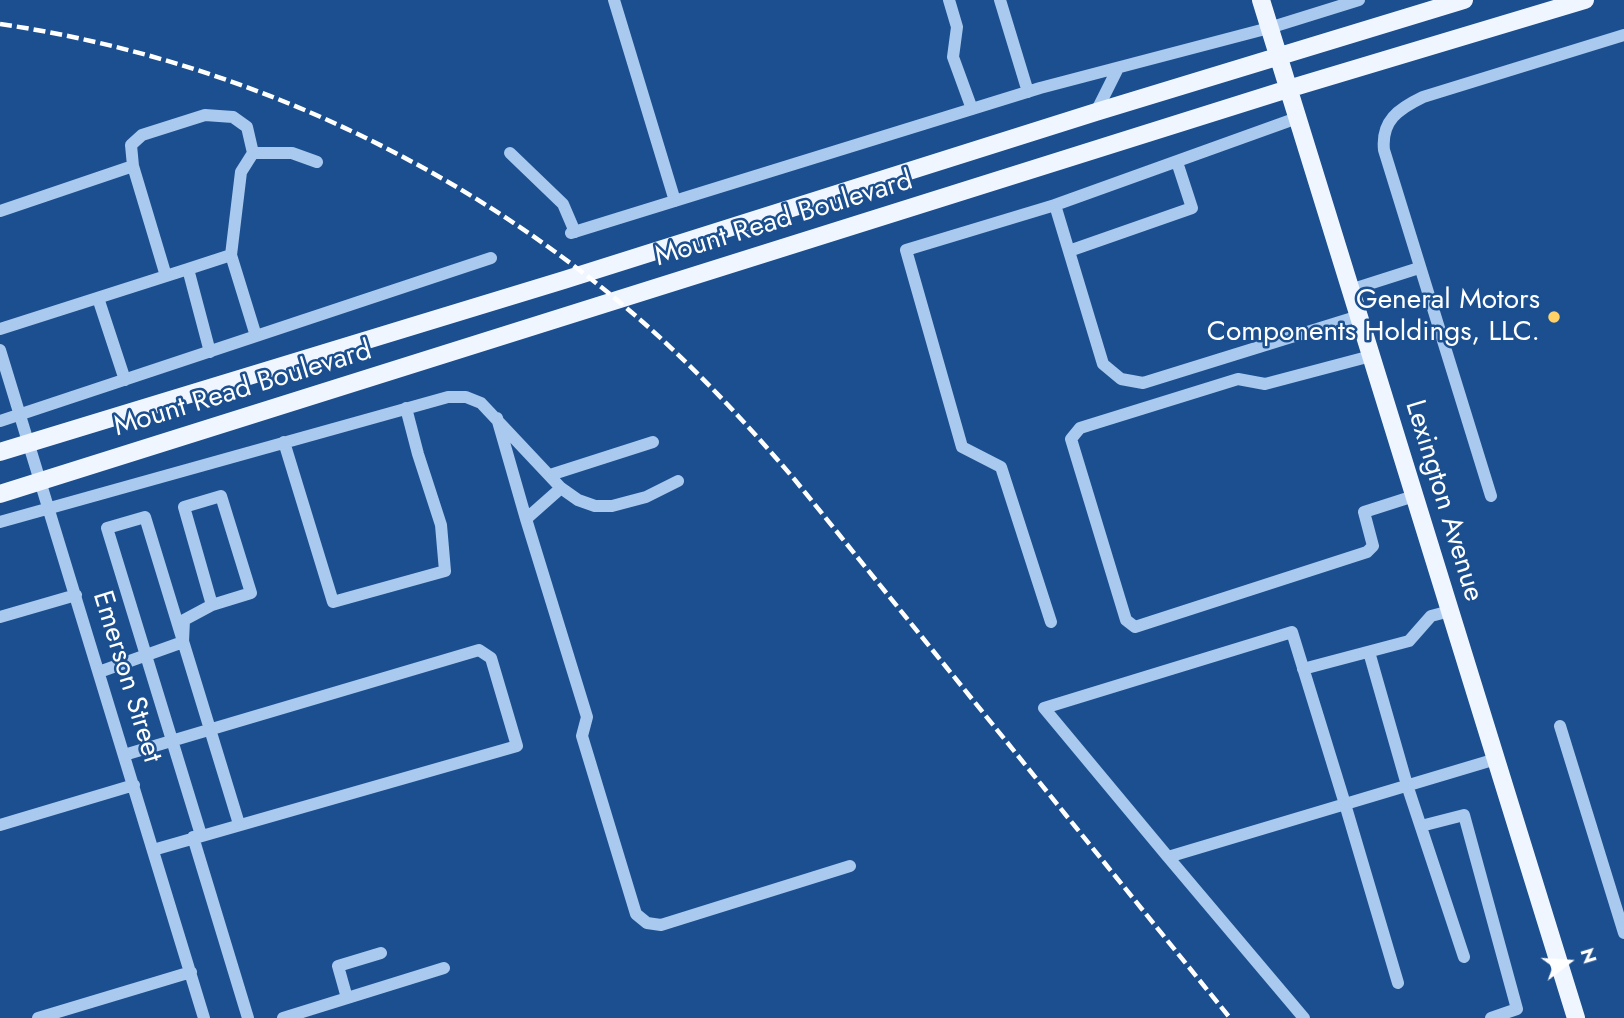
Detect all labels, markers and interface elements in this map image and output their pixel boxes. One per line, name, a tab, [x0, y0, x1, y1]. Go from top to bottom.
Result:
street label: Mount Read Boulevard	[651, 165, 917, 275]
place label: General Motors Components Holdings, LLC.	[1207, 284, 1540, 350]
marker: General Motors Components Holdings, LLC.	[1546, 309, 1562, 325]
street label: Mount Read Boulevard	[110, 335, 376, 445]
street label: Lexington Avenue	[1396, 396, 1490, 606]
street label: Emerson Street	[84, 587, 168, 767]
north arrow	[1533, 927, 1603, 997]
text: N	[1573, 945, 1604, 967]

